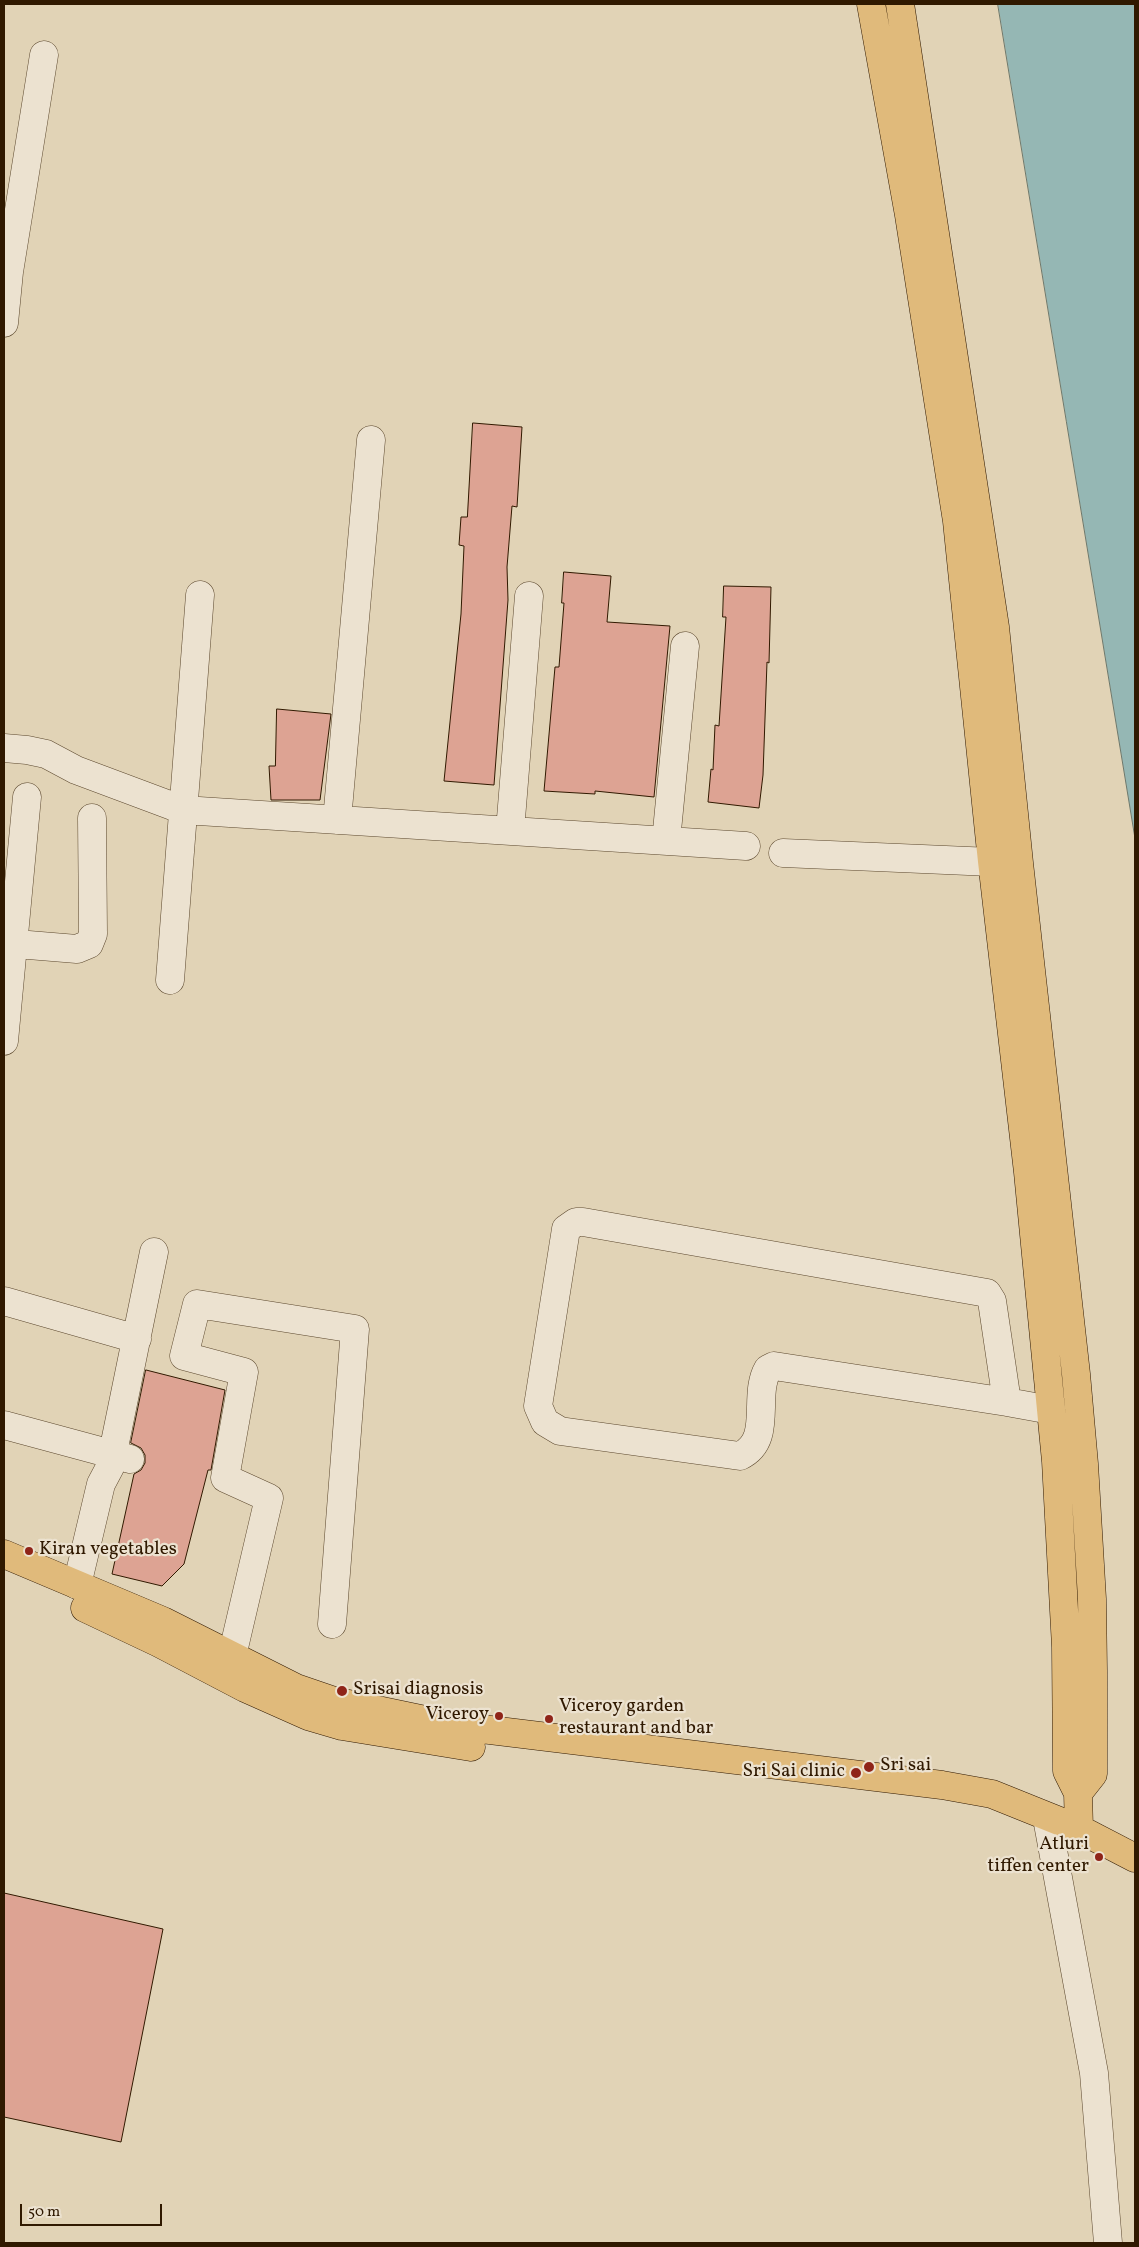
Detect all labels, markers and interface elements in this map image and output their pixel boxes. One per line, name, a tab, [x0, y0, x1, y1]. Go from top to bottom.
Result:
place label: Kiran vegetables	[39, 1540, 177, 1562]
marker: Kiran vegetables	[23, 1545, 35, 1557]
place label: Srisai diagnosis	[353, 1680, 483, 1702]
marker: Srisai diagnosis	[335, 1684, 349, 1698]
place label: Viceroy garden restaurant and bar	[559, 1697, 713, 1741]
place label: Viceroy	[426, 1705, 489, 1727]
marker: Viceroy	[493, 1710, 505, 1722]
marker: Viceroy garden restaurant and bar	[543, 1713, 555, 1725]
place label: Sri sai	[880, 1756, 931, 1778]
marker: Sri sai	[862, 1760, 876, 1774]
place label: Sri Sai clinic	[743, 1762, 845, 1784]
marker: Sri Sai clinic	[849, 1766, 863, 1780]
place label: Atluri tiffen center	[988, 1835, 1089, 1879]
marker: Atluri tiffen center	[1093, 1851, 1105, 1863]
scale bar	[22, 2194, 165, 2226]
text: 50 m	[28, 2202, 60, 2223]

